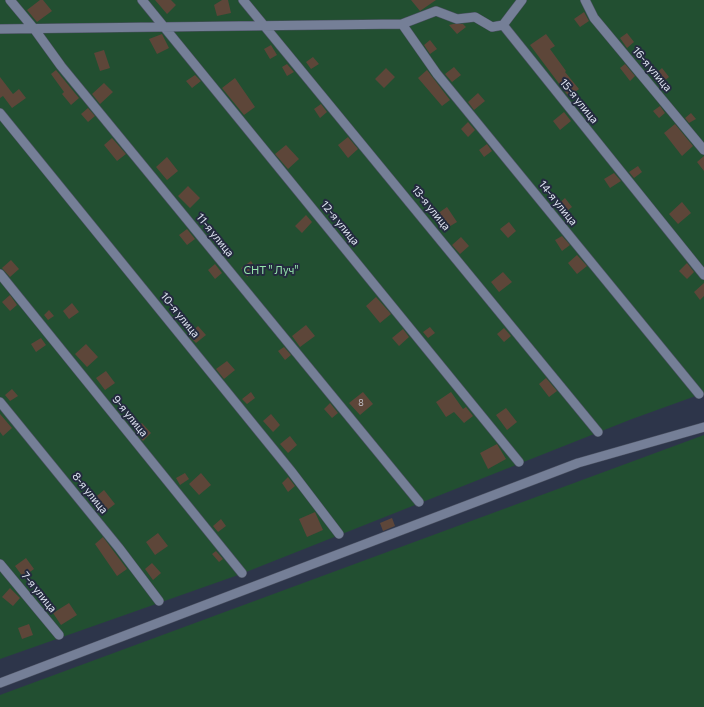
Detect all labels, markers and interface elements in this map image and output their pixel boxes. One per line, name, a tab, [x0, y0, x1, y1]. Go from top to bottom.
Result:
street label: 16-я улица	[630, 44, 674, 94]
street label: 15-я улица	[557, 76, 601, 126]
street label: 14-я улица	[536, 178, 580, 228]
street label: 13-я улица	[409, 183, 453, 233]
street label: 12-я улица	[318, 198, 362, 248]
street label: 11-я улица	[193, 211, 237, 259]
park label: СНТ " Луч"	[243, 263, 299, 277]
street label: 10-я улица	[158, 290, 202, 340]
street label: 9-я улица	[109, 393, 151, 439]
house number: 8	[358, 398, 364, 408]
street label: 8-я улица	[69, 470, 111, 516]
street label: 7-я улица	[19, 569, 59, 615]

